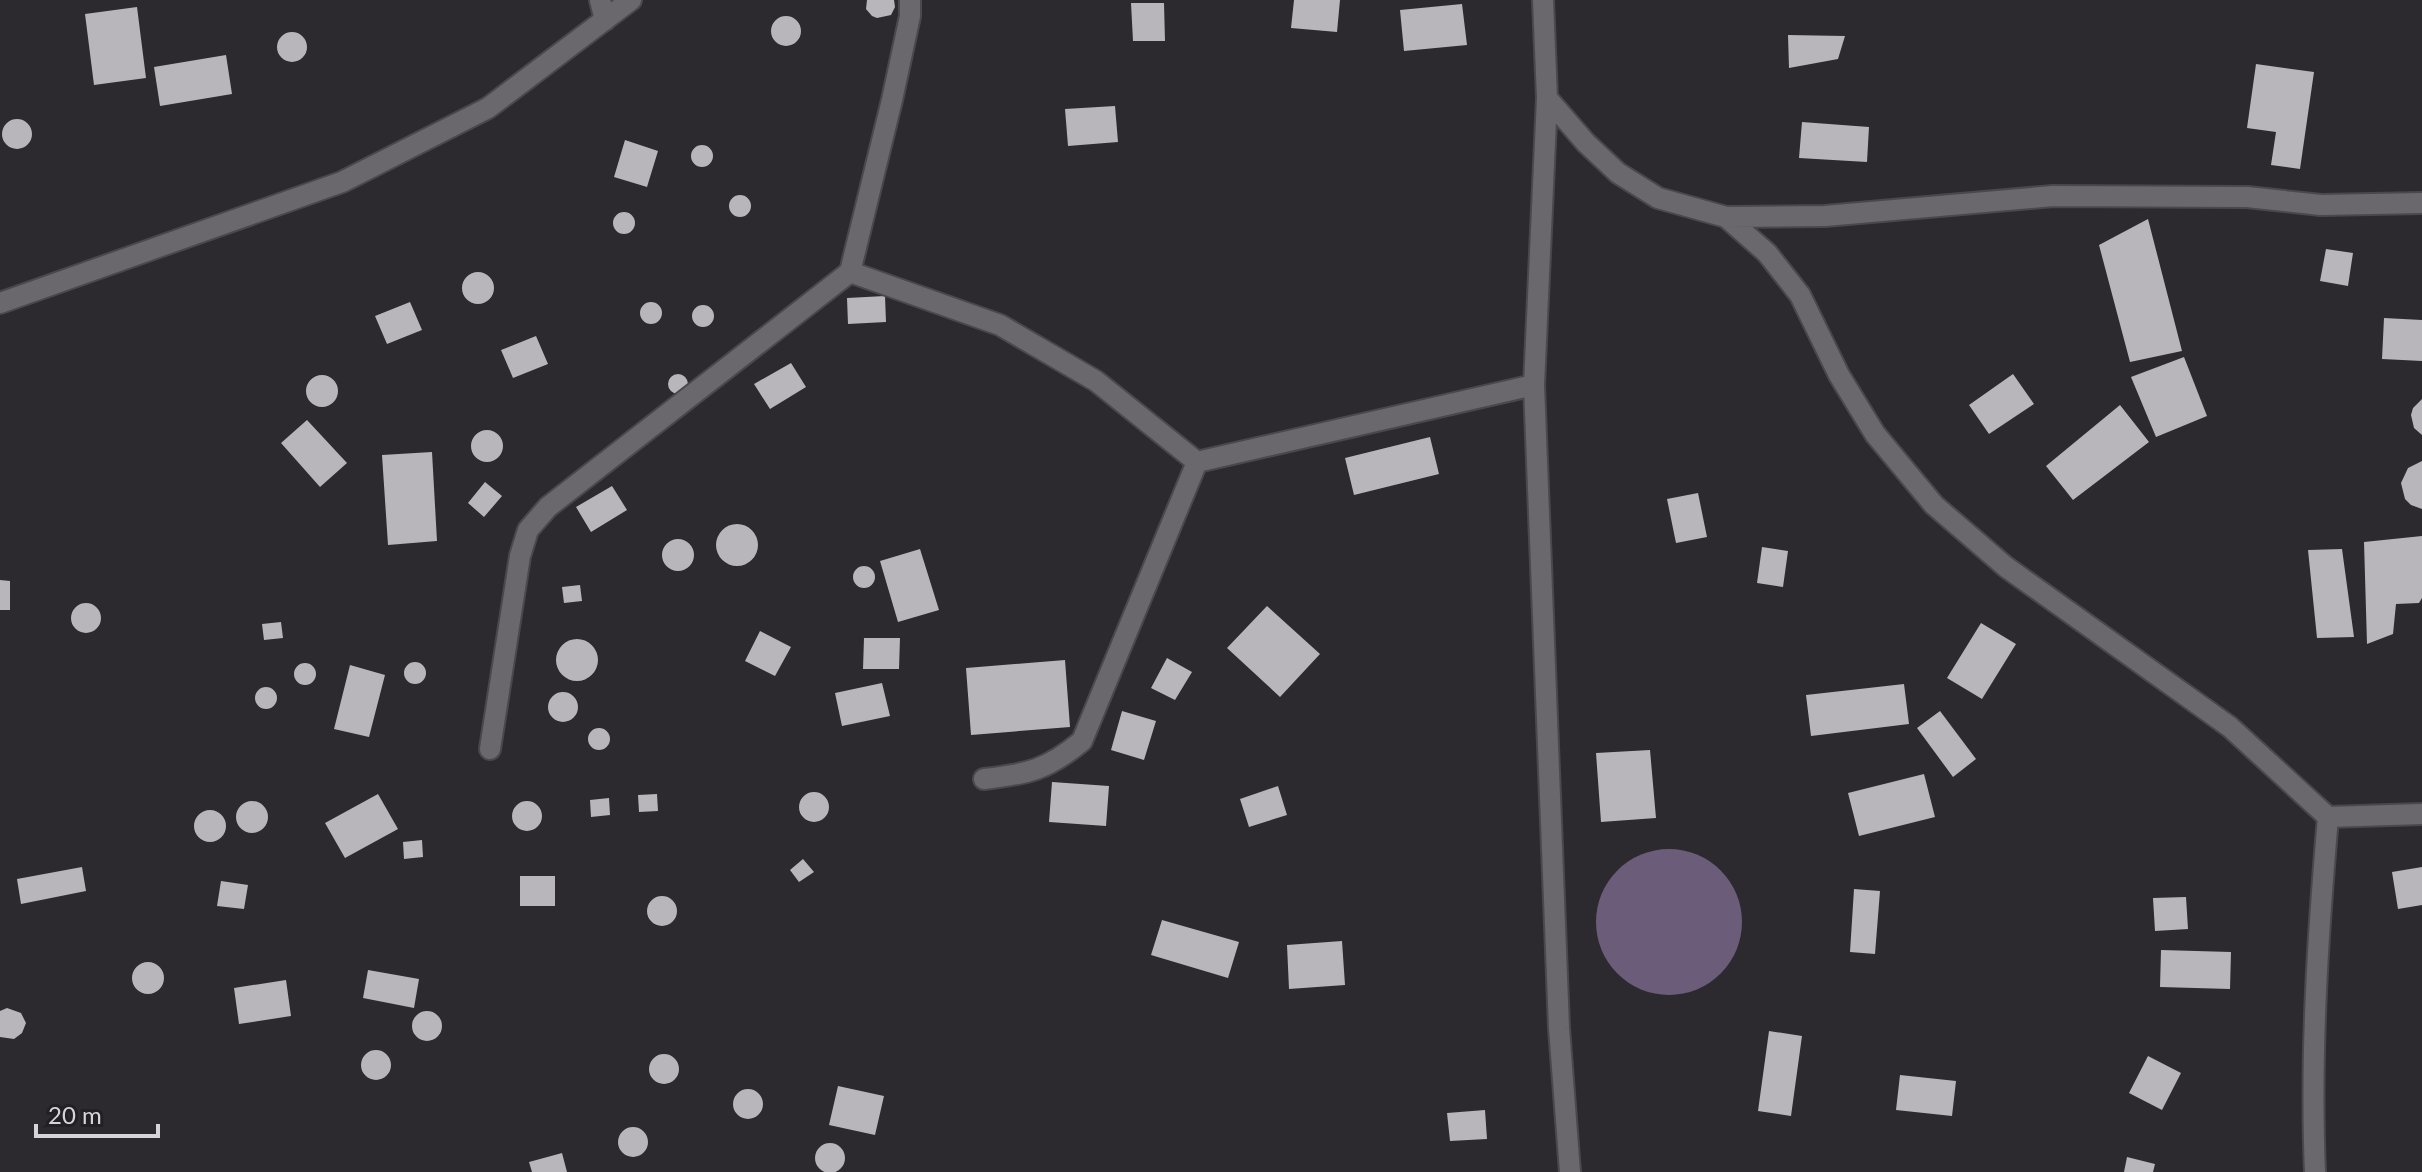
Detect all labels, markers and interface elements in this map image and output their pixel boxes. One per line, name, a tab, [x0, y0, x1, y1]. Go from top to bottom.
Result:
scale bar	[36, 1088, 158, 1138]
text: 20 m	[48, 1100, 102, 1129]

